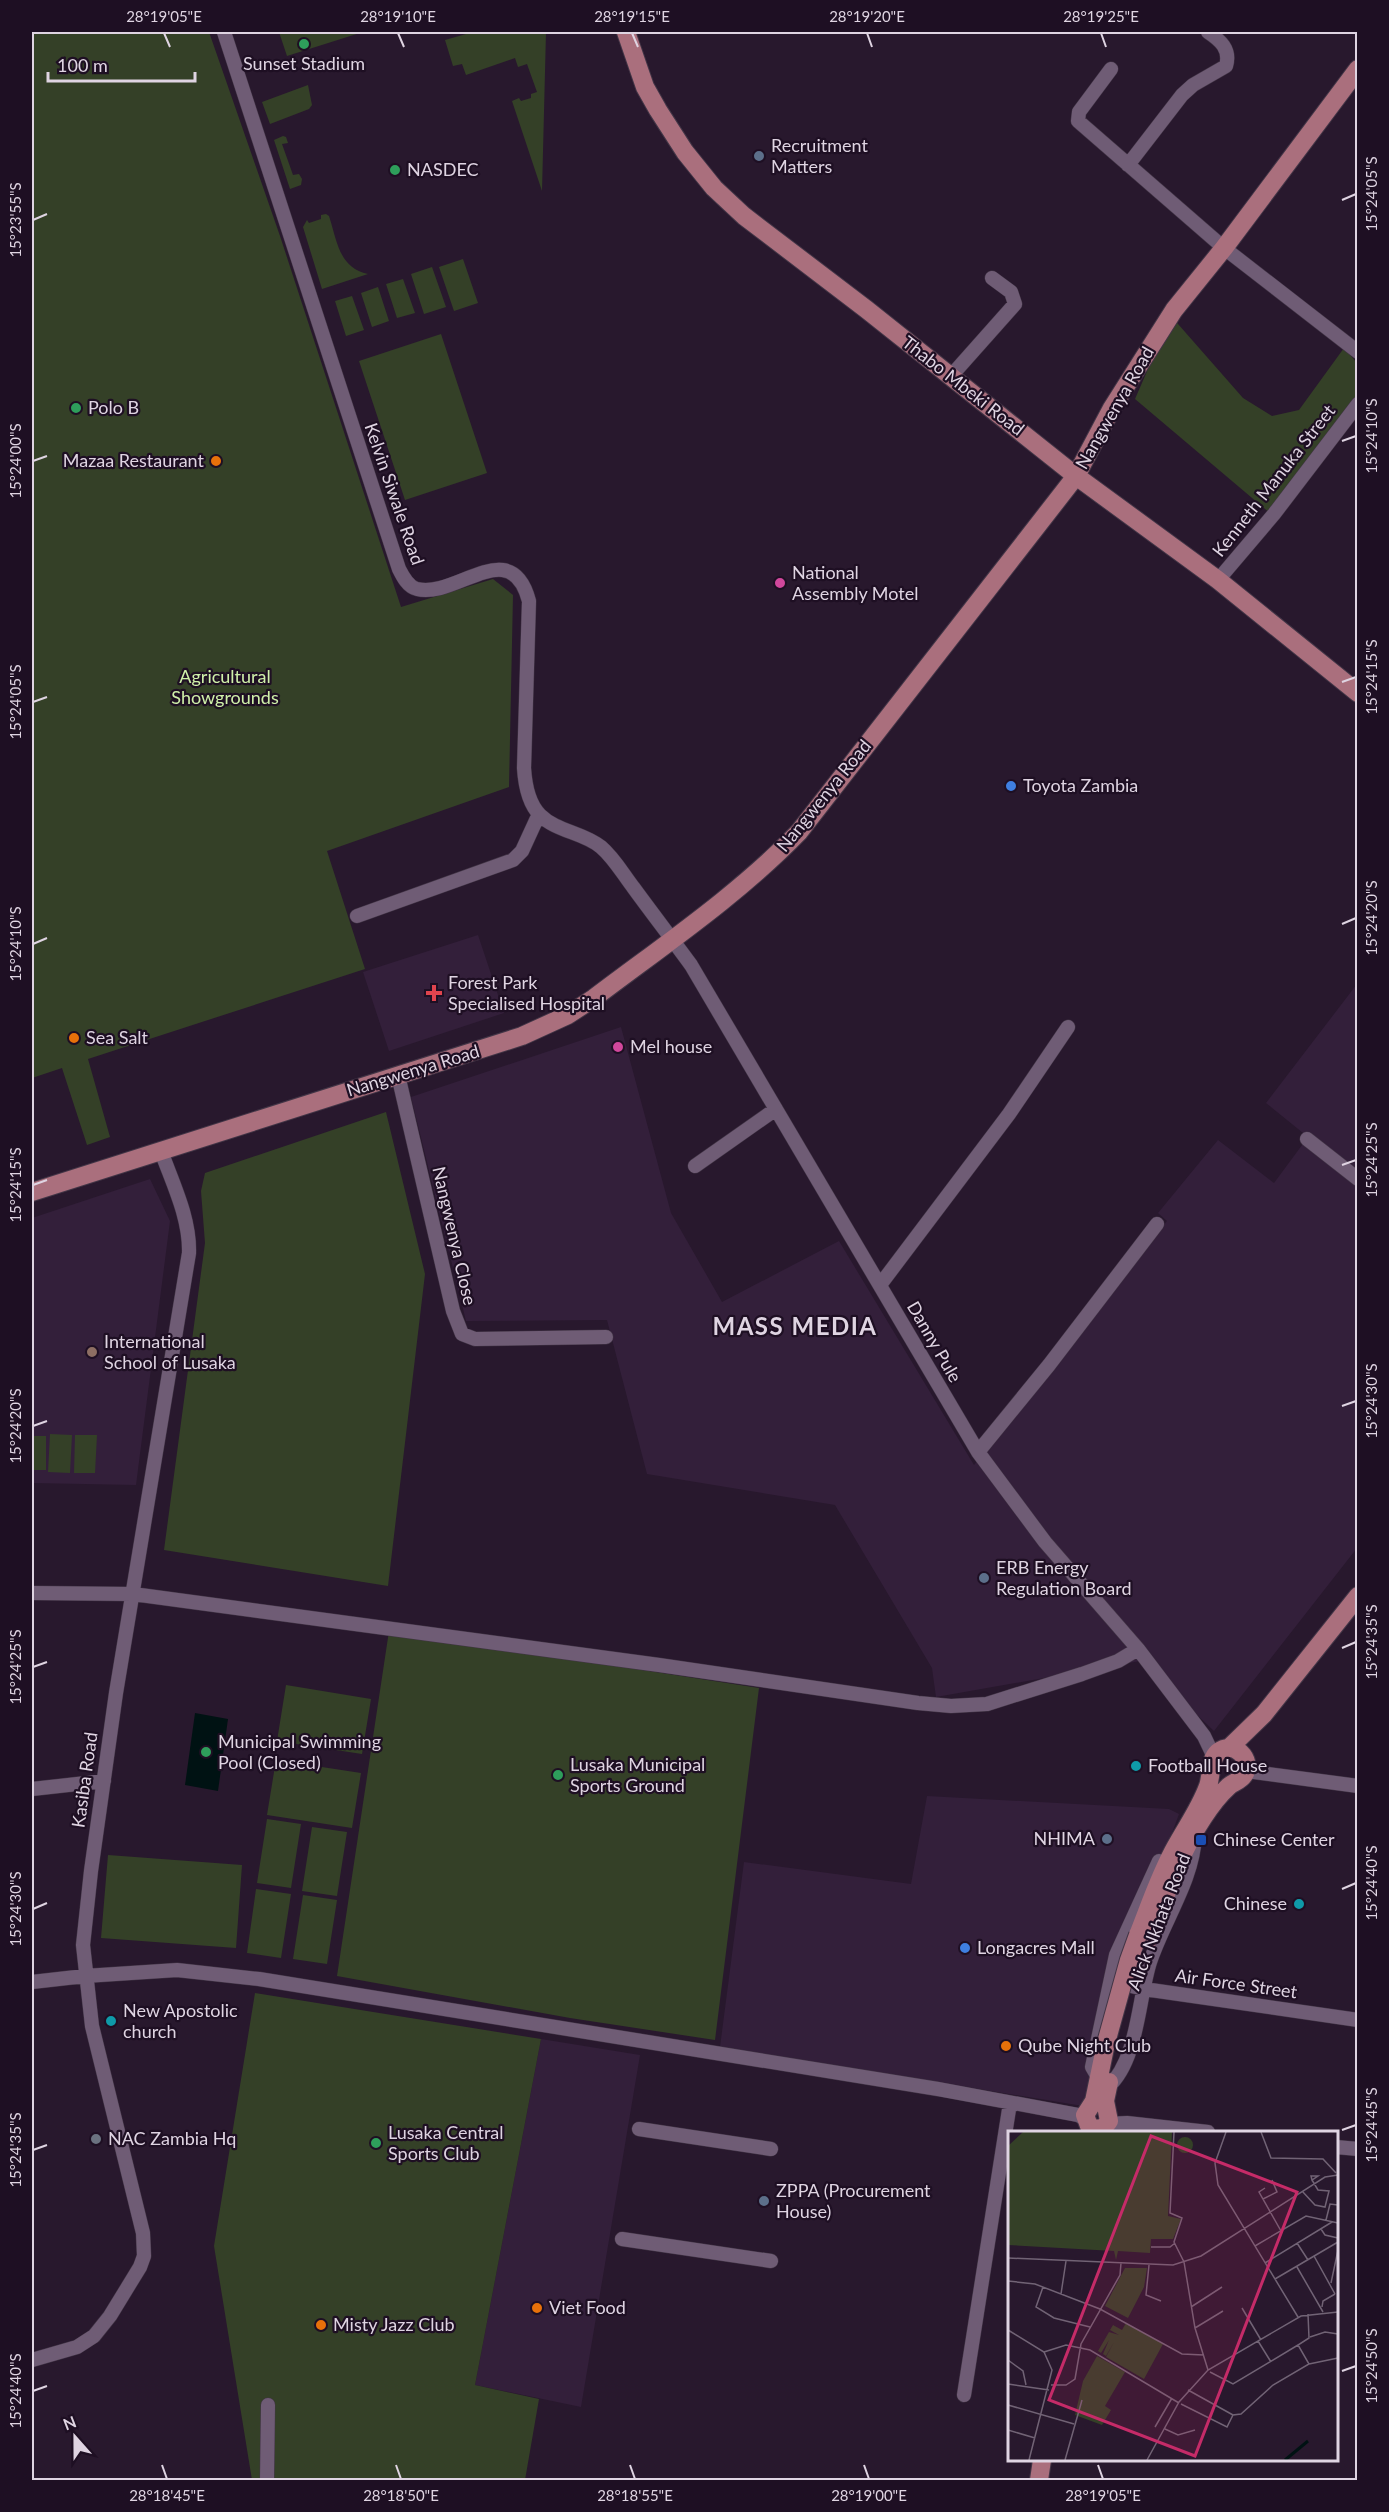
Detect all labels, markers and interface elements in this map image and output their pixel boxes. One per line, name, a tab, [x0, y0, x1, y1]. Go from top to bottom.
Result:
text: 28°19'05"E	[126, 7, 202, 25]
text: 28°19'10"E	[360, 7, 436, 25]
text: 28°19'15"E	[594, 7, 670, 25]
text: 28°19'20"E	[829, 7, 905, 25]
text: 28°19'25"E	[1063, 7, 1139, 25]
marker: Sunset Stadium	[297, 37, 311, 51]
scale bar	[48, 45, 195, 83]
place label: Sunset Stadium	[243, 52, 365, 74]
text: 100 m	[57, 54, 108, 76]
place label: Recruitment Matters	[771, 134, 868, 177]
marker: Recruitment Matters	[752, 149, 766, 163]
text: 15°24'05"S	[1362, 156, 1380, 232]
place label: NASDEC	[407, 158, 479, 180]
marker: NASDEC	[388, 163, 402, 177]
text: 15°23'55"S	[6, 182, 24, 258]
street label: Thabo Mbeki Road	[898, 331, 1029, 440]
street label: Nangwenya Road	[1070, 342, 1158, 473]
place label: Polo B	[88, 396, 139, 418]
text: 15°24'10"S	[1362, 398, 1380, 474]
street label: Kenneth Manuka Street	[1207, 400, 1340, 561]
marker: Polo B	[69, 401, 83, 415]
street label: Kelvin Siwale Road	[360, 420, 430, 567]
text: 15°24'00"S	[6, 423, 24, 499]
place label: Mazaa Restaurant	[63, 449, 205, 471]
marker: Mazaa Restaurant	[209, 454, 223, 468]
place label: National Assembly Motel	[792, 561, 919, 604]
marker: National Assembly Motel	[773, 576, 787, 590]
text: 15°24'15"S	[1362, 639, 1380, 715]
text: 15°24'05"S	[6, 664, 24, 740]
park label: Agricultural Showgrounds	[171, 665, 279, 708]
street label: Nangwenya Road	[771, 735, 875, 856]
place label: Toyota Zambia	[1023, 774, 1138, 796]
marker: Toyota Zambia	[1004, 779, 1018, 793]
text: 15°24'20"S	[1362, 880, 1380, 956]
text: 15°24'10"S	[6, 906, 24, 982]
place label: Forest Park Specialised Hospital	[448, 971, 605, 1014]
marker: Forest Park Specialised Hospital	[425, 984, 443, 1002]
place label: Sea Salt	[86, 1026, 149, 1048]
marker: Sea Salt	[67, 1031, 81, 1045]
place label: Mel house	[630, 1035, 712, 1057]
street label: Nangwenya Road	[344, 1039, 482, 1101]
marker: Mel house	[611, 1040, 625, 1054]
text: 15°24'25"S	[1362, 1122, 1380, 1198]
text: 15°24'15"S	[6, 1147, 24, 1223]
street label: Nangwenya Close	[428, 1164, 482, 1307]
street label: Danny Pule	[903, 1297, 967, 1386]
district label: MASS MEDIA	[712, 1311, 878, 1340]
place label: International School of Lusaka	[104, 1330, 236, 1373]
marker: International School of Lusaka	[85, 1345, 99, 1359]
text: 15°24'30"S	[1362, 1363, 1380, 1439]
text: 15°24'20"S	[6, 1388, 24, 1464]
place label: ERB Energy Regulation Board	[996, 1556, 1132, 1599]
marker: ERB Energy Regulation Board	[977, 1571, 991, 1585]
text: 15°24'35"S	[1362, 1604, 1380, 1680]
text: 15°24'25"S	[6, 1629, 24, 1705]
place label: Municipal Swimming Pool (Closed)	[218, 1730, 381, 1773]
street label: Kasiba Road	[66, 1731, 102, 1829]
marker: Municipal Swimming Pool (Closed)	[199, 1745, 213, 1759]
place label: Lusaka Municipal Sports Ground	[570, 1753, 705, 1796]
place label: Football House	[1148, 1754, 1267, 1776]
marker: Football House	[1129, 1759, 1143, 1773]
marker: Lusaka Municipal Sports Ground	[551, 1768, 565, 1782]
place label: NHIMA	[1034, 1827, 1096, 1849]
place label: Chinese Center	[1213, 1828, 1335, 1850]
marker: NHIMA	[1100, 1832, 1114, 1846]
marker: Chinese Center	[1194, 1833, 1208, 1847]
text: 15°24'40"S	[1362, 1845, 1380, 1921]
street label: Alick Nkhata Road	[1122, 1850, 1194, 1993]
text: 15°24'30"S	[6, 1871, 24, 1947]
place label: Chinese	[1224, 1892, 1287, 1914]
marker: Chinese	[1292, 1897, 1306, 1911]
place label: Longacres Mall	[977, 1936, 1095, 1958]
marker: Longacres Mall	[958, 1941, 972, 1955]
street label: Air Force Street	[1174, 1964, 1299, 2003]
place label: New Apostolic church	[123, 1999, 238, 2042]
marker: New Apostolic church	[104, 2014, 118, 2028]
place label: Qube Night Club	[1018, 2034, 1151, 2056]
marker: Qube Night Club	[999, 2039, 1013, 2053]
text: 15°24'45"S	[1362, 2087, 1380, 2163]
text: 15°24'35"S	[6, 2112, 24, 2188]
place label: Lusaka Central Sports Club	[388, 2121, 504, 2164]
place label: NAC Zambia Hq	[108, 2127, 236, 2149]
inset map	[1008, 2131, 1338, 2461]
marker: NAC Zambia Hq	[89, 2132, 103, 2146]
marker: Lusaka Central Sports Club	[369, 2136, 383, 2150]
place label: ZPPA (Procurement House)	[776, 2179, 931, 2222]
marker: ZPPA (Procurement House)	[757, 2194, 771, 2208]
place label: Viet Food	[549, 2296, 626, 2318]
marker: Viet Food	[530, 2301, 544, 2315]
place label: Misty Jazz Club	[333, 2313, 455, 2335]
marker: Misty Jazz Club	[314, 2318, 328, 2332]
text: 15°24'50"S	[1362, 2328, 1380, 2404]
text: 15°24'40"S	[6, 2353, 24, 2429]
north arrow	[45, 2407, 105, 2467]
text: N	[60, 2411, 79, 2434]
text: 28°18'45"E	[129, 2486, 205, 2504]
text: 28°18'50"E	[363, 2486, 439, 2504]
text: 28°18'55"E	[597, 2486, 673, 2504]
text: 28°19'00"E	[831, 2486, 907, 2504]
text: 28°19'05"E	[1065, 2486, 1141, 2504]

